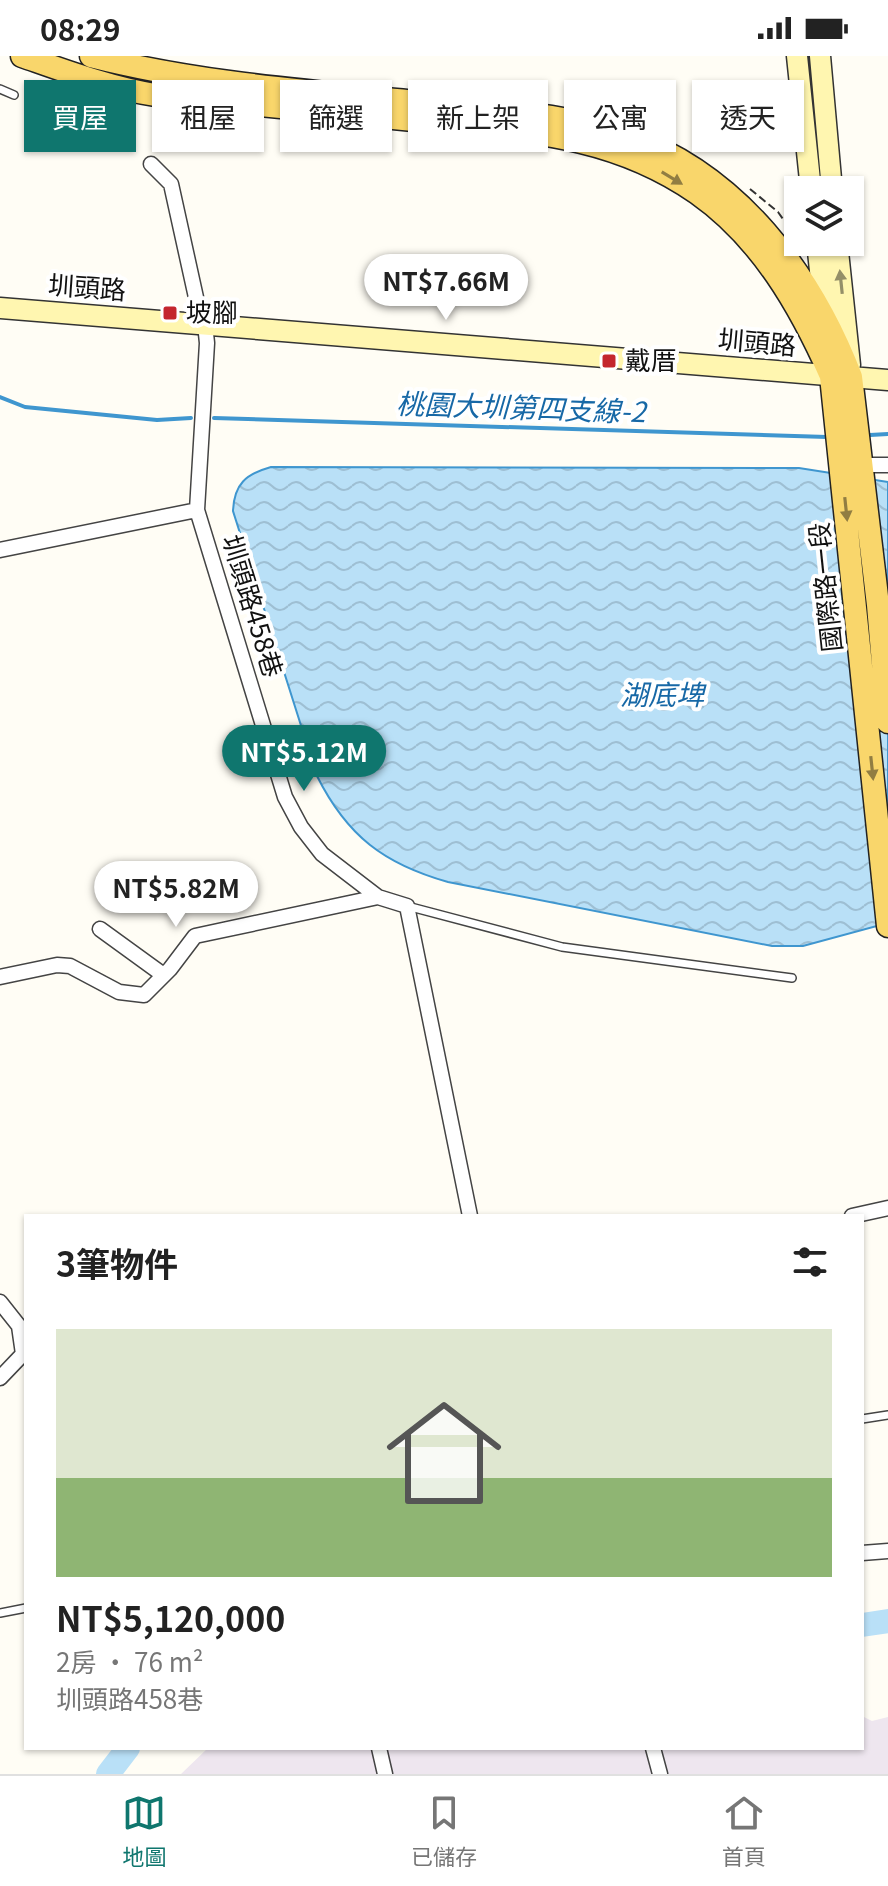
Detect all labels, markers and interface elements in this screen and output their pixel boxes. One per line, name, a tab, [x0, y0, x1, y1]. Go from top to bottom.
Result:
text: 08:29	[40, 6, 121, 50]
chip: 買屋	[24, 80, 136, 152]
chip: 租屋	[152, 80, 264, 152]
chip: 篩選	[280, 80, 392, 152]
chip: 新上架	[408, 80, 548, 152]
chip: 公寓	[564, 80, 676, 152]
chip: 透天	[692, 80, 804, 152]
one-way arrow	[661, 171, 683, 185]
map controls	[784, 176, 864, 256]
button: layers	[784, 176, 864, 256]
pin: NT$7.66M	[363, 254, 529, 322]
text: NT$7.66M	[382, 261, 510, 298]
street label: 圳頭路	[47, 264, 127, 307]
one-way arrow	[835, 269, 848, 294]
place label: 坡腳	[186, 292, 238, 329]
marker: 坡腳	[161, 304, 179, 322]
street label: 圳頭路	[717, 319, 798, 362]
place label: 戴厝	[625, 340, 677, 377]
marker: 戴厝	[600, 352, 618, 370]
water label: 桃園大圳第四支線-2	[396, 382, 649, 430]
one-way arrow	[839, 497, 852, 522]
street label: 國際路一段	[798, 521, 849, 654]
street label: 圳頭路458巷	[215, 529, 294, 681]
water label: 湖底埤	[620, 673, 707, 713]
pin: NT$5.12M	[221, 725, 387, 793]
text: NT$5.12M	[240, 732, 368, 769]
one-way arrow	[866, 756, 879, 781]
pin: NT$5.82M	[93, 861, 259, 929]
text: NT$5.82M	[112, 868, 240, 905]
text: 3筆物件	[56, 1238, 178, 1287]
icon: filters	[788, 1240, 832, 1284]
icon: home	[372, 1381, 516, 1525]
text: NT$5,120,000	[56, 1593, 285, 1642]
text: 2房 · 76 m²	[56, 1642, 204, 1679]
text: 圳頭路458巷	[56, 1679, 203, 1716]
tab: 地圖	[122, 1791, 166, 1871]
tab: 已儲存	[411, 1791, 477, 1871]
tab: 首頁	[722, 1791, 766, 1871]

